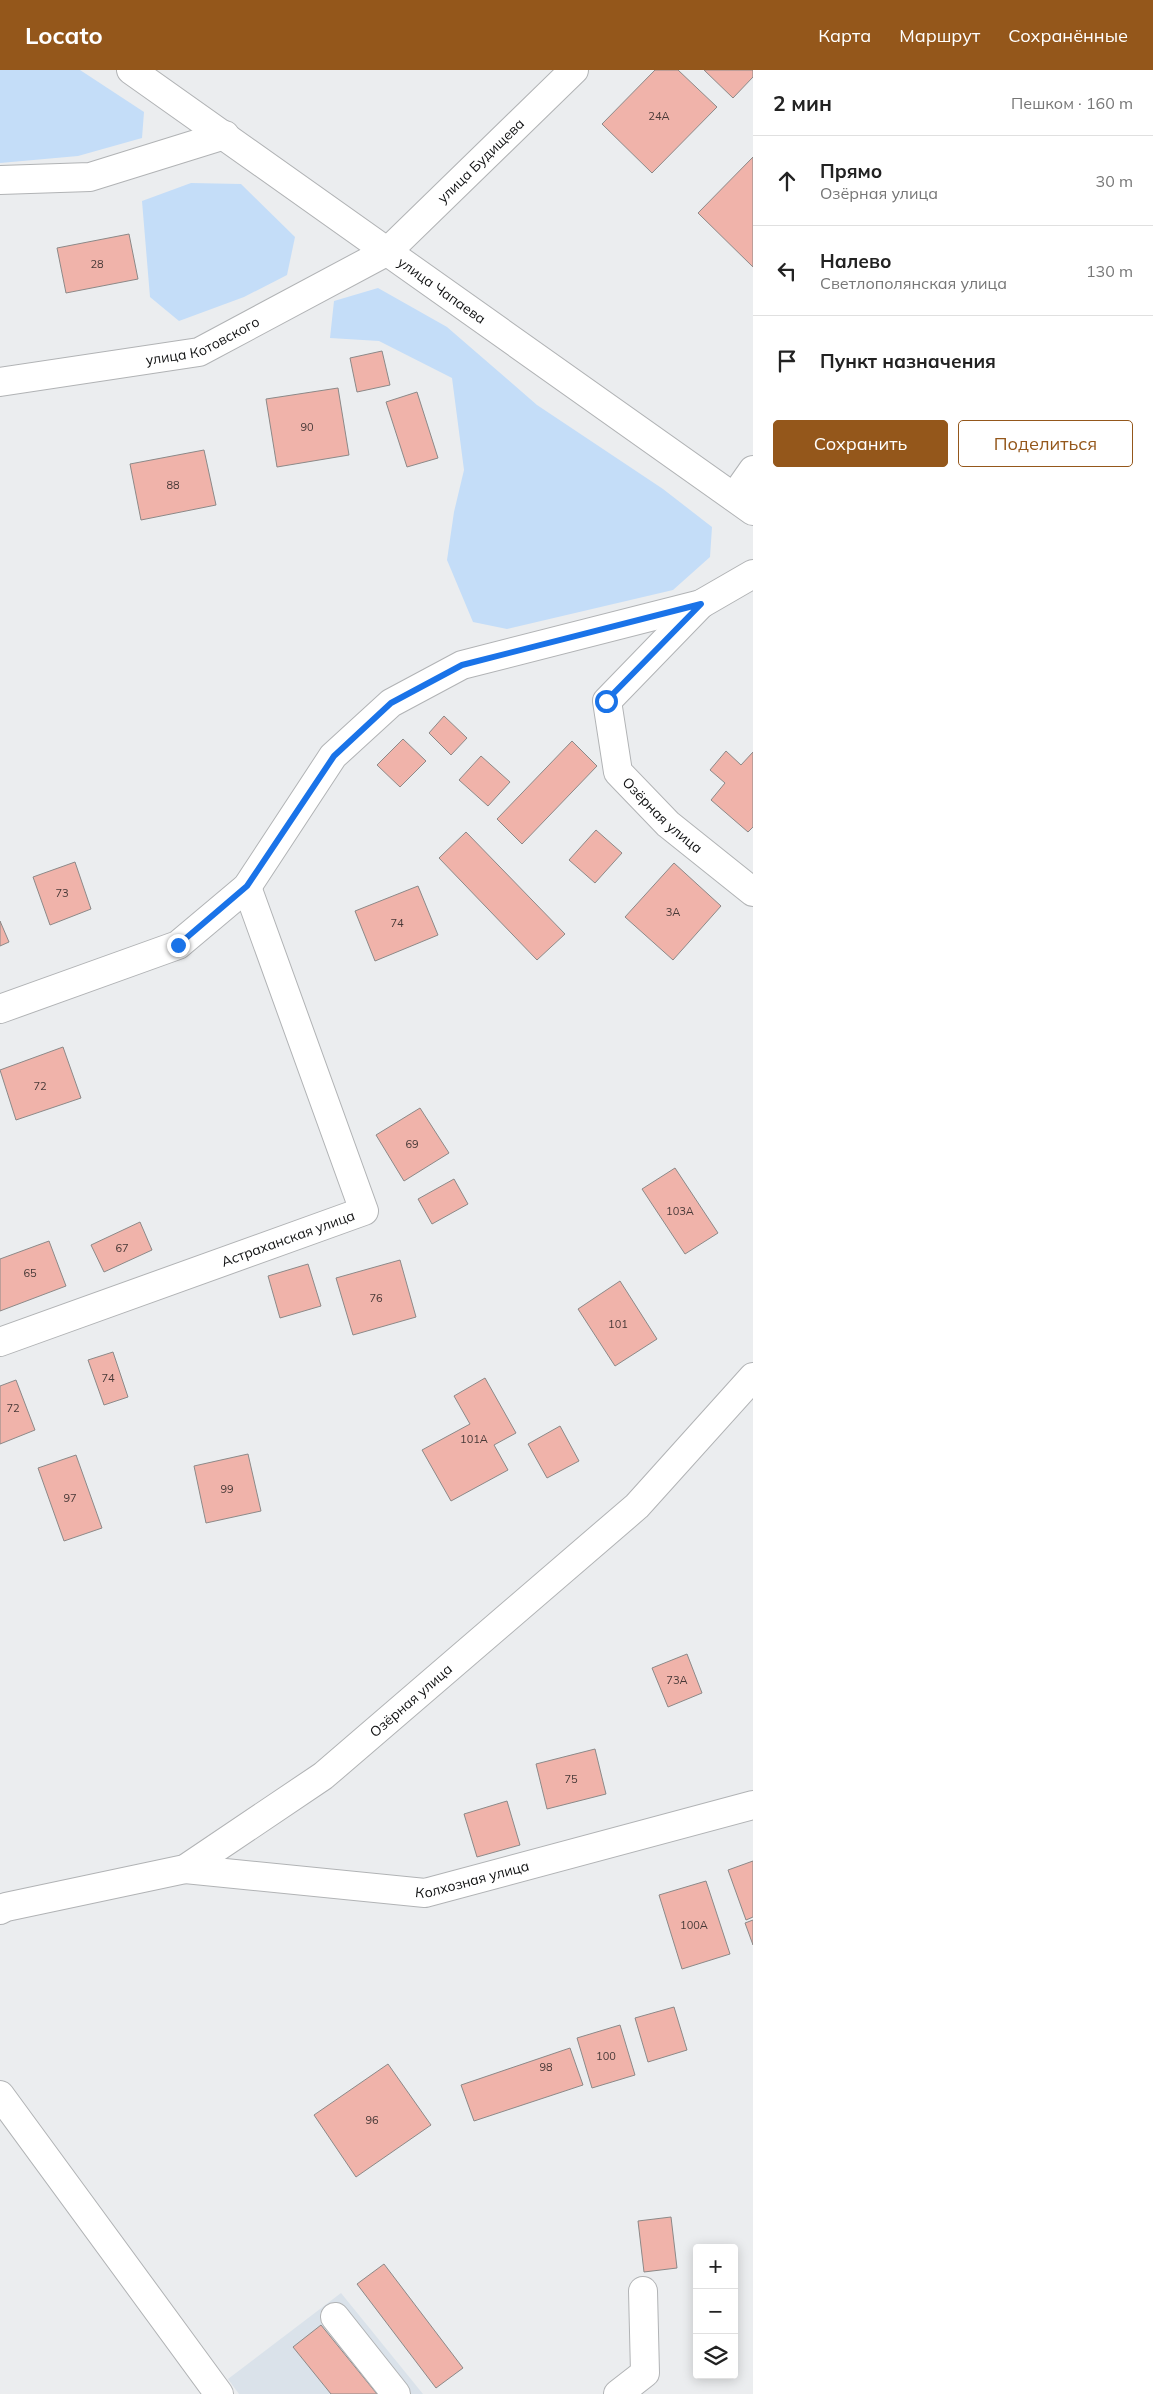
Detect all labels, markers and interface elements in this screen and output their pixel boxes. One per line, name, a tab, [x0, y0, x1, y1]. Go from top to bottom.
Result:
text: Locato	[25, 20, 103, 50]
text: Карта	[818, 24, 871, 47]
text: Маршрут	[899, 24, 980, 47]
text: Сохранённые	[1008, 24, 1128, 47]
text: 2 мин	[773, 90, 832, 116]
text: Пешком · 160 m	[1011, 93, 1133, 113]
house number: 24А	[648, 109, 670, 123]
street label: улица Будищева	[434, 114, 528, 207]
text: Прямо	[820, 159, 882, 183]
icon: ahead	[773, 167, 801, 195]
text: 30 m	[1096, 171, 1133, 191]
text: Озёрная улица	[820, 183, 938, 203]
text: Налево	[820, 249, 892, 273]
street label: улица Чапаева	[394, 253, 489, 328]
house number: 28	[90, 257, 104, 271]
icon: left	[773, 257, 801, 285]
text: 130 m	[1086, 261, 1133, 281]
text: Светлополянская улица	[820, 273, 1007, 293]
street label: улица Котовского	[144, 312, 263, 369]
icon: arrive	[773, 347, 801, 375]
text: Пункт назначения	[820, 349, 996, 373]
house number: 90	[300, 420, 314, 434]
button: Сохранить	[773, 420, 948, 467]
button: Поделиться	[958, 420, 1133, 467]
house number: 88	[166, 478, 180, 492]
route start	[595, 690, 618, 713]
street label: Озёрная улица	[619, 773, 706, 857]
house number: 73	[55, 886, 69, 900]
house number: 3А	[666, 905, 680, 919]
house number: 74	[390, 916, 404, 930]
route end	[167, 934, 190, 957]
house number: 72	[33, 1079, 47, 1093]
house number: 69	[405, 1137, 419, 1151]
house number: 103А	[666, 1204, 694, 1218]
street label: Астраханская улица	[219, 1206, 357, 1271]
house number: 67	[115, 1241, 129, 1255]
house number: 65	[23, 1266, 37, 1280]
house number: 76	[369, 1291, 383, 1305]
house number: 101	[608, 1317, 628, 1331]
house number: 74	[101, 1371, 115, 1385]
house number: 72	[6, 1401, 20, 1415]
house number: 101А	[460, 1432, 488, 1446]
house number: 99	[220, 1482, 234, 1496]
house number: 97	[63, 1491, 77, 1505]
street label: Озёрная улица	[366, 1660, 456, 1741]
house number: 73А	[666, 1673, 688, 1687]
house number: 75	[564, 1772, 578, 1786]
street label: Колхозная улица	[414, 1856, 531, 1902]
house number: 100А	[680, 1918, 708, 1932]
house number: 100	[596, 2049, 616, 2063]
house number: 98	[539, 2060, 553, 2074]
house number: 96	[365, 2113, 379, 2127]
map controls	[693, 2244, 738, 2379]
button: +	[693, 2244, 738, 2289]
button: −	[693, 2289, 738, 2334]
button: layers	[693, 2334, 738, 2379]

